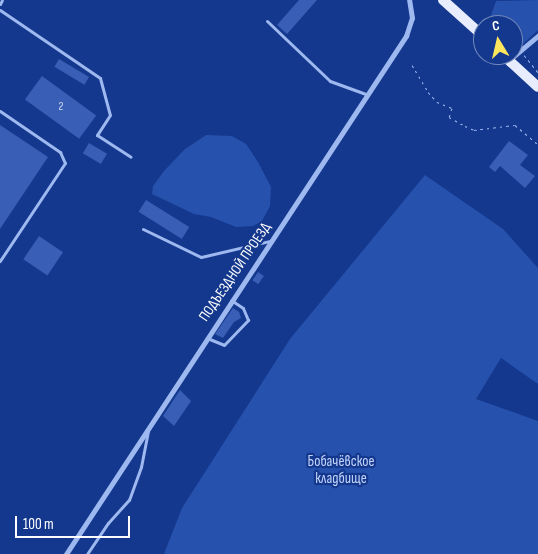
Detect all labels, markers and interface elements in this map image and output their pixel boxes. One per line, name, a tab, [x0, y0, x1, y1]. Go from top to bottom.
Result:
north arrow	[473, 15, 523, 65]
text: С	[491, 17, 501, 35]
house number: 2	[59, 100, 63, 114]
street label: ПОДЪЕЗДНОЙ ПРОЕЗД	[195, 219, 275, 325]
park label: Бобачёвское кладбище	[308, 452, 374, 487]
scale bar	[18, 506, 132, 538]
text: 100 m	[23, 515, 54, 534]

